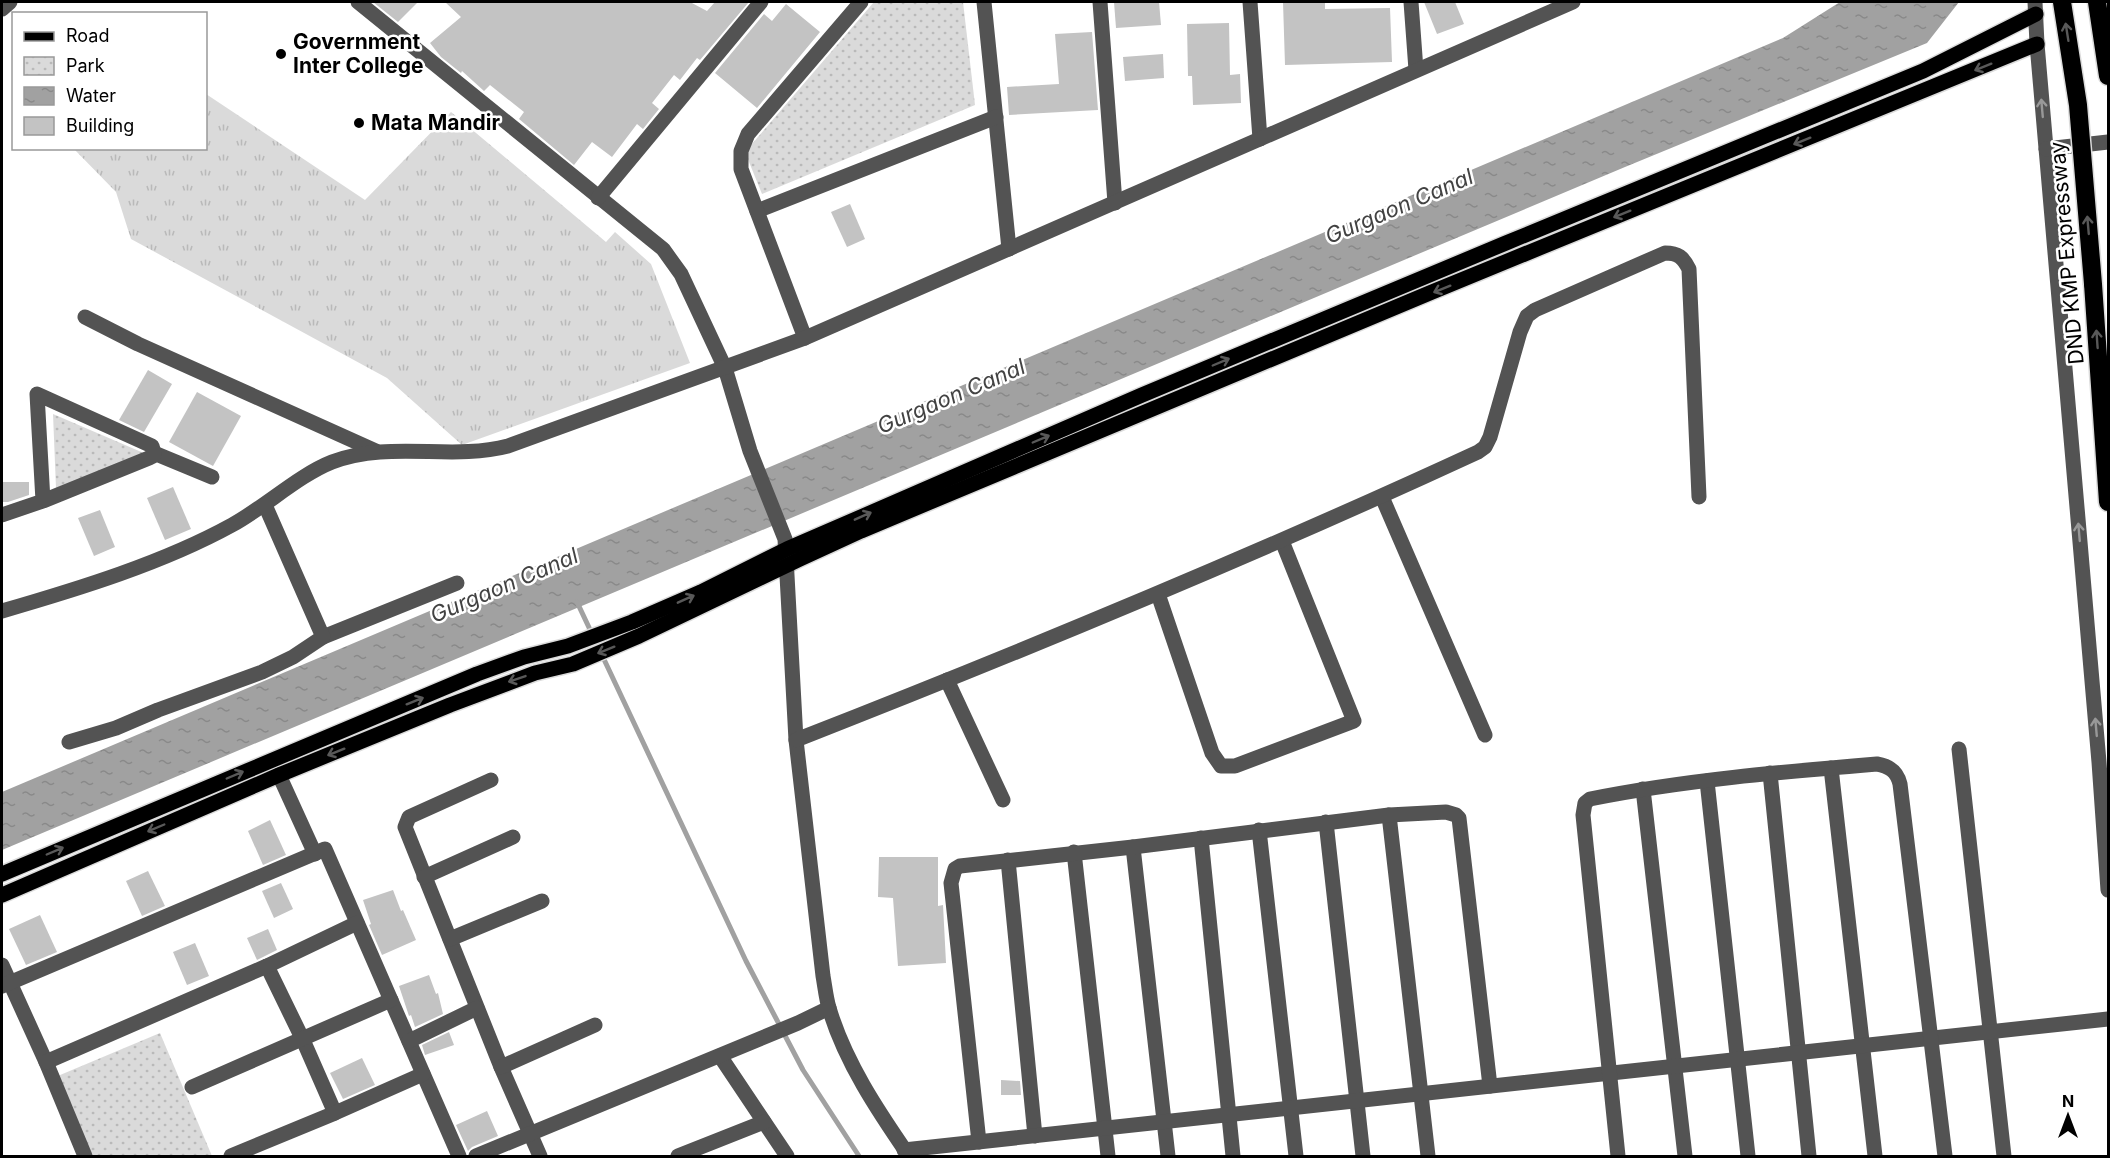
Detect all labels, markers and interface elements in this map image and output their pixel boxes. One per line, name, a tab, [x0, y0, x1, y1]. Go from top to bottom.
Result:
legend	[12, 12, 207, 150]
one-way arrow	[2061, 22, 2072, 42]
text: Road	[66, 25, 109, 46]
place label: Government Inter College	[293, 29, 424, 78]
marker: Government Inter College	[274, 47, 288, 61]
text: Park	[66, 55, 105, 76]
one-way arrow	[1974, 62, 1993, 73]
text: Water	[66, 85, 116, 106]
one-way arrow	[2036, 99, 2047, 119]
place label: Mata Mandir	[371, 110, 500, 135]
text: Building	[66, 115, 134, 136]
marker: Mata Mandir	[352, 116, 366, 130]
one-way arrow	[1794, 136, 1812, 147]
street label: DND KMP Expressway	[2044, 140, 2089, 366]
water label: Gurgaon Canal	[1321, 163, 1477, 249]
one-way arrow	[1613, 209, 1632, 220]
one-way arrow	[2082, 216, 2093, 236]
one-way arrow	[1433, 284, 1451, 295]
one-way arrow	[2091, 329, 2102, 349]
water label: Gurgaon Canal	[873, 353, 1029, 439]
one-way arrow	[1211, 356, 1230, 367]
one-way arrow	[1032, 433, 1050, 444]
one-way arrow	[853, 510, 871, 521]
one-way arrow	[2073, 523, 2084, 543]
water label: Gurgaon Canal	[426, 542, 582, 628]
one-way arrow	[677, 592, 695, 603]
one-way arrow	[598, 645, 616, 656]
one-way arrow	[508, 675, 527, 686]
one-way arrow	[405, 695, 424, 706]
one-way arrow	[2090, 717, 2101, 737]
one-way arrow	[327, 747, 346, 758]
one-way arrow	[225, 769, 243, 780]
one-way arrow	[148, 823, 166, 834]
one-way arrow	[46, 845, 64, 856]
north arrow	[2038, 1086, 2098, 1146]
text: N	[2062, 1091, 2074, 1111]

